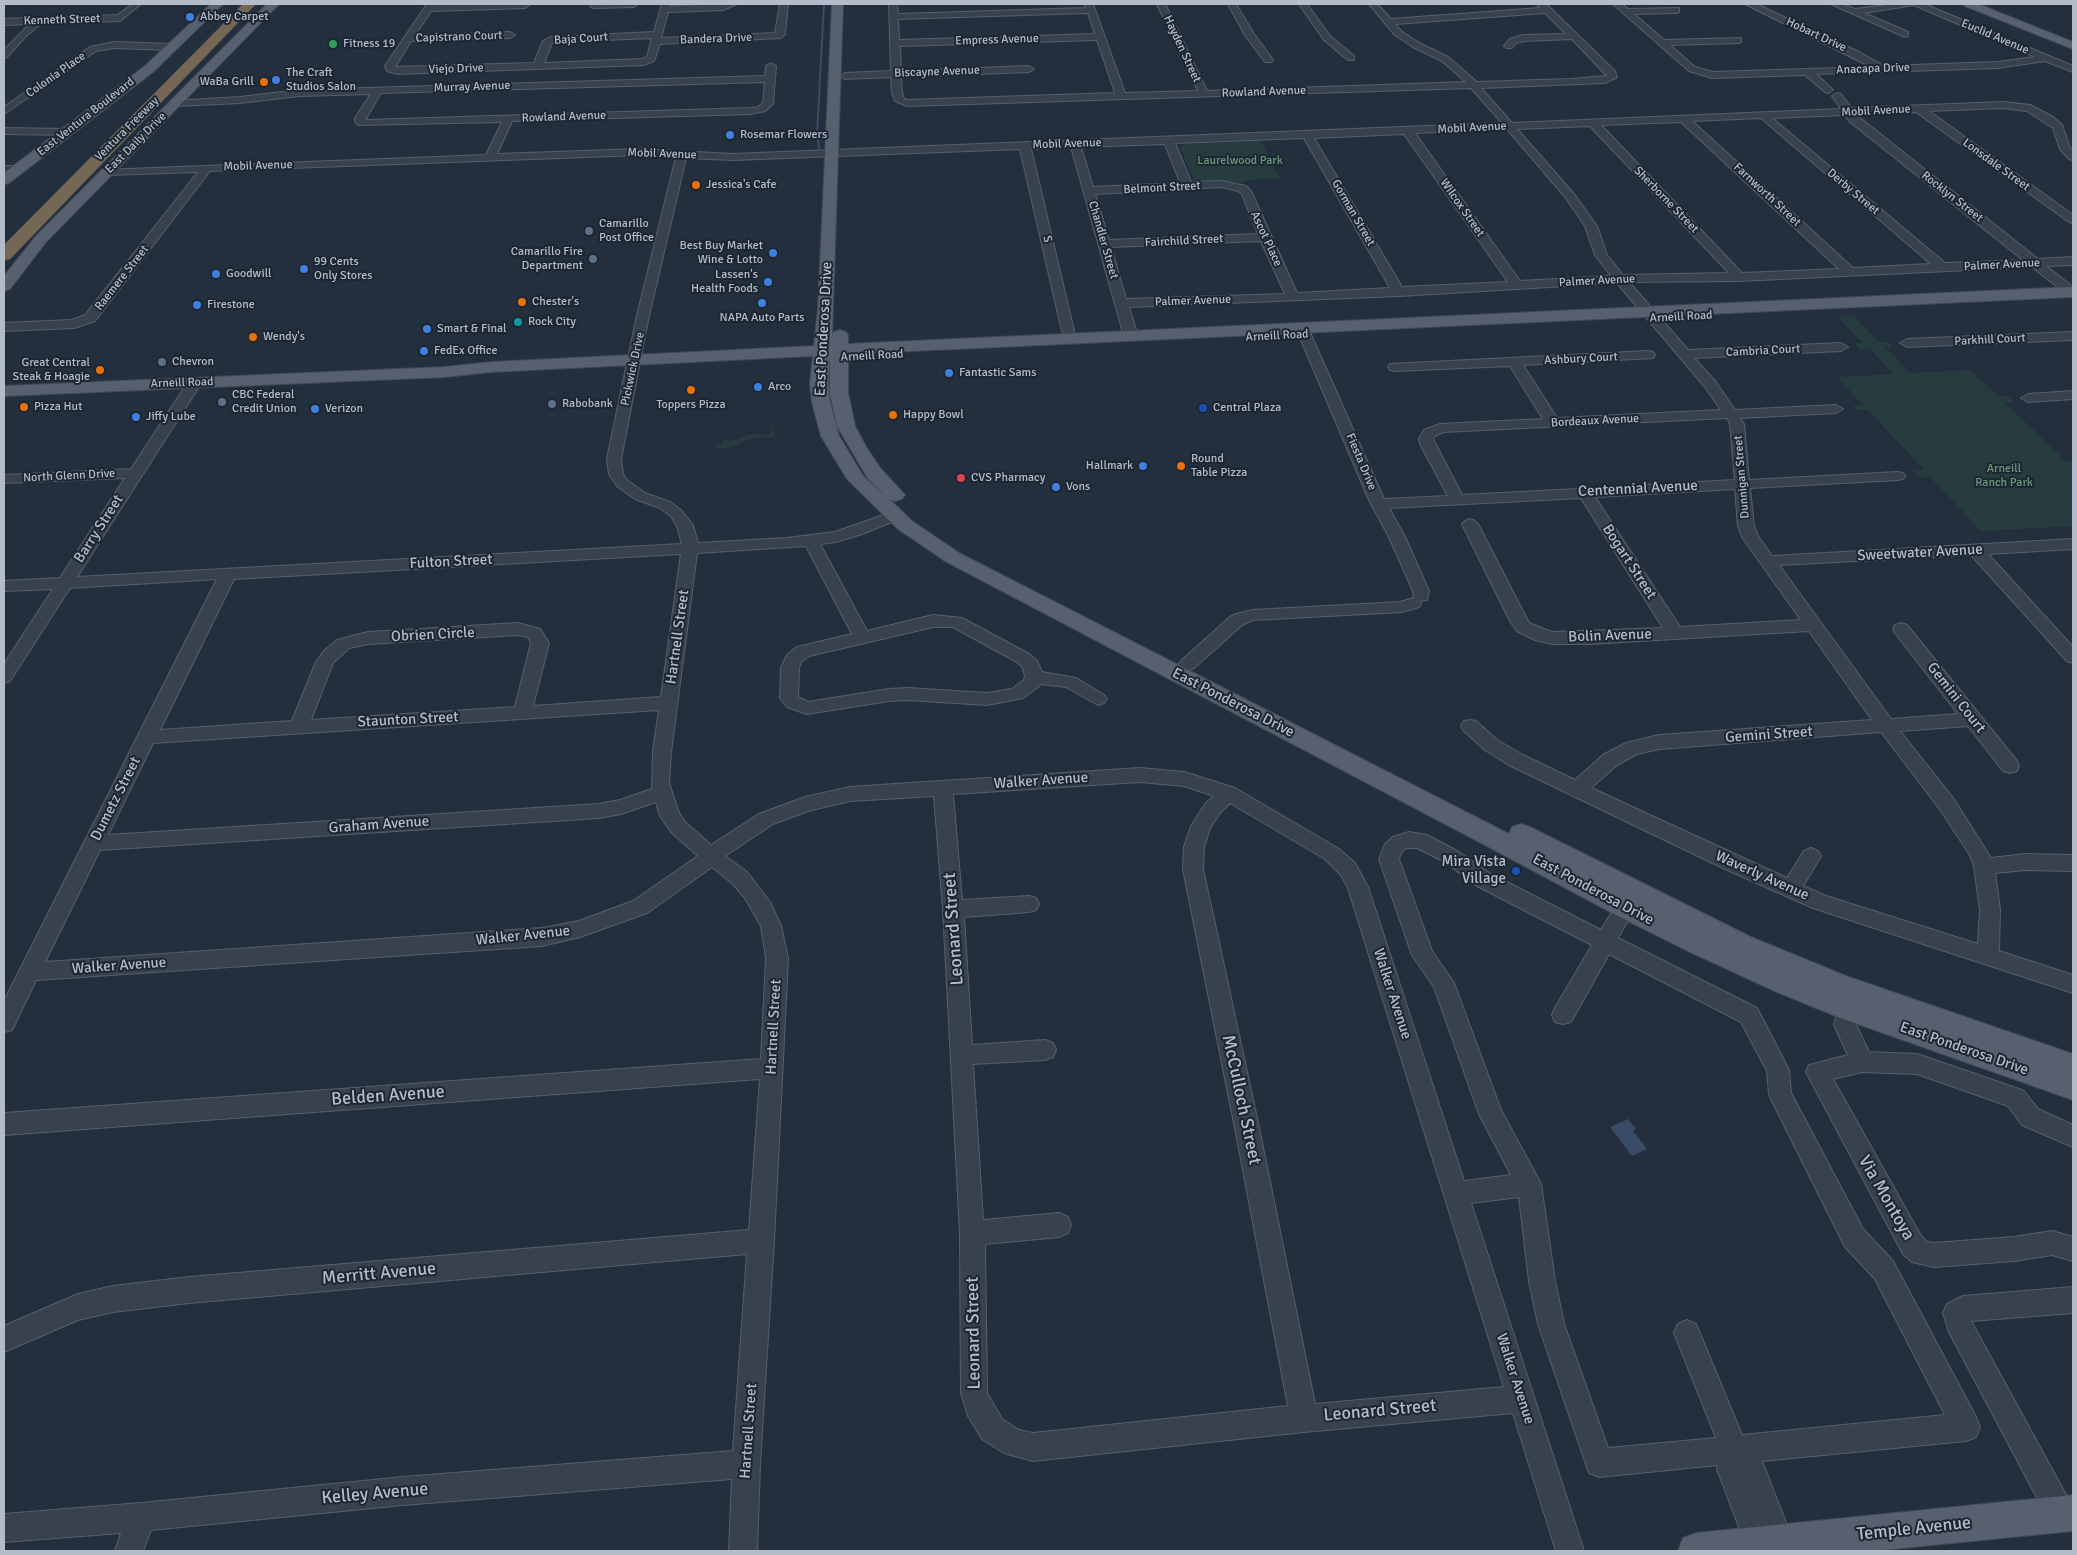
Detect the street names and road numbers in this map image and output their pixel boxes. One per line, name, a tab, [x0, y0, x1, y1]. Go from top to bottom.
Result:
street label: Kenneth Street	[23, 11, 101, 29]
street label: Hayden Street	[1160, 13, 1204, 85]
street label: Hobart Drive	[1783, 15, 1849, 55]
street label: Euclid Avenue	[1959, 16, 2031, 58]
street label: Capistrano Court	[415, 28, 503, 46]
street label: Baja Court	[553, 30, 609, 48]
street label: Bandera Drive	[680, 31, 752, 47]
street label: Empress Avenue	[955, 31, 1039, 49]
street label: Colonia Place	[23, 49, 89, 101]
street label: Viejo Drive	[428, 61, 484, 77]
street label: Anacapa Drive	[1836, 61, 1910, 77]
street label: Biscayne Avenue	[894, 63, 980, 81]
street label: East Ventura Boulevard	[35, 75, 137, 159]
street label: Murray Avenue	[433, 78, 511, 96]
street label: Rowland Avenue	[1221, 83, 1307, 101]
street label: Ventura Freeway	[92, 94, 162, 164]
street label: Mobil Avenue	[1841, 102, 1911, 120]
street label: Rowland Avenue	[521, 108, 607, 126]
street label: East Daily Drive	[102, 109, 170, 177]
street label: Mobil Avenue	[1437, 119, 1507, 137]
street label: Mobil Avenue	[1032, 136, 1102, 152]
street label: Lonsdale Street	[1960, 136, 2032, 194]
street label: Mobil Avenue	[627, 146, 697, 162]
street label: Mobil Avenue	[223, 158, 293, 174]
street label: Farnworth Street	[1730, 160, 1804, 230]
street label: Sherborne Street	[1631, 164, 1701, 236]
street label: Derby Street	[1824, 166, 1882, 218]
street label: Rocklyn Street	[1918, 168, 1986, 226]
street label: Wilcox Street	[1437, 176, 1487, 240]
street label: Gorman Street	[1328, 177, 1378, 249]
street label: Belmont Street	[1123, 179, 1201, 197]
street label: Chandler Street	[1085, 199, 1121, 281]
street label: Ascot Place	[1247, 209, 1285, 269]
street label: Fairchild Street	[1144, 232, 1224, 250]
street label: S	[1039, 234, 1055, 244]
street label: Raemere Street	[92, 243, 152, 313]
street label: Palmer Avenue	[1964, 256, 2040, 274]
street label: East Ponderosa Drive	[811, 261, 837, 397]
street label: Palmer Avenue	[1559, 272, 1635, 290]
street label: Palmer Avenue	[1155, 292, 1231, 310]
street label: Arneill Road	[1649, 308, 1713, 326]
street label: Arneill Road	[1245, 327, 1309, 345]
street label: Pickwick Drive	[618, 331, 648, 407]
street label: Parkhill Court	[1954, 331, 2026, 349]
street label: Cambria Court	[1725, 342, 1801, 360]
street label: Arneill Road	[840, 347, 904, 365]
street label: Ashbury Court	[1544, 350, 1618, 368]
street label: Arneill Road	[150, 375, 214, 391]
street label: Bordeaux Avenue	[1550, 411, 1640, 431]
street label: Fiesta Drive	[1343, 431, 1379, 493]
street label: Dunnigan Street	[1731, 435, 1753, 519]
street label: North Glenn Drive	[23, 466, 115, 486]
street label: Centennial Avenue	[1578, 477, 1698, 501]
street label: Barry Street	[70, 492, 128, 566]
street label: Bogart Street	[1598, 521, 1660, 603]
street label: Sweetwater Avenue	[1857, 541, 1983, 565]
street label: Fulton Street	[409, 551, 493, 573]
street label: Hartnell Street	[662, 588, 694, 686]
street label: Obrien Circle	[391, 624, 475, 646]
street label: Bolin Avenue	[1568, 626, 1652, 646]
street label: Gemini Court	[1923, 659, 1989, 737]
street label: East Ponderosa Drive	[1169, 664, 1297, 742]
street label: Staunton Street	[357, 708, 459, 732]
street label: Gemini Street	[1725, 723, 1813, 747]
street label: Dumetz Street	[87, 754, 145, 844]
street label: Walker Avenue	[993, 769, 1089, 793]
street label: Graham Avenue	[328, 813, 430, 837]
street label: Waverly Avenue	[1712, 847, 1812, 905]
street label: East Ponderosa Drive	[1529, 850, 1657, 930]
street label: Leonard Street	[939, 872, 969, 986]
street label: Walker Avenue	[475, 922, 571, 950]
street label: Walker Avenue	[1369, 946, 1415, 1042]
street label: Walker Avenue	[71, 954, 167, 978]
street label: Hartnell Street	[763, 979, 785, 1075]
street label: East Ponderosa Drive	[1897, 1019, 2031, 1079]
street label: McCulloch Street	[1217, 1033, 1265, 1167]
street label: Belden Avenue	[331, 1081, 445, 1111]
street label: Via Montoya	[1853, 1152, 1919, 1244]
street label: Merritt Avenue	[321, 1258, 437, 1290]
street label: Leonard Street	[962, 1276, 986, 1390]
street label: Walker Avenue	[1492, 1331, 1538, 1427]
street label: Hartnell Street	[737, 1383, 761, 1479]
street label: Leonard Street	[1323, 1395, 1437, 1427]
street label: Kelley Avenue	[321, 1479, 429, 1509]
street label: Temple Avenue	[1856, 1512, 1972, 1546]

